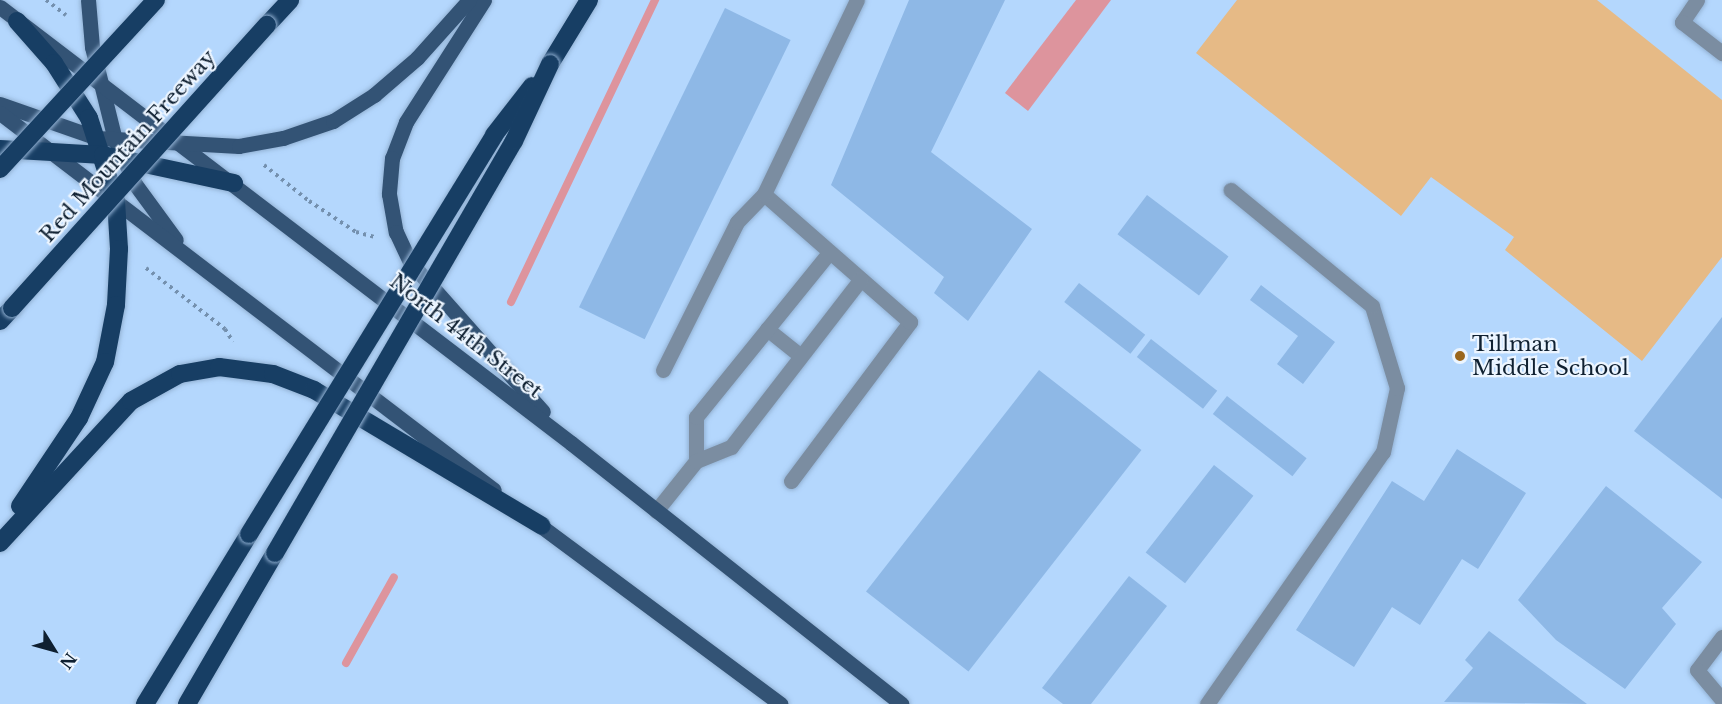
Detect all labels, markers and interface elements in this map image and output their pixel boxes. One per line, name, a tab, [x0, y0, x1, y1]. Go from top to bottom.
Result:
street label: Red Mountain Freeway	[35, 45, 221, 247]
street label: North 44th Street	[385, 269, 547, 403]
place label: Tillman Middle School	[1472, 331, 1629, 381]
marker: Tillman Middle School	[1453, 349, 1467, 363]
north arrow	[24, 620, 84, 680]
text: N	[56, 649, 81, 673]

